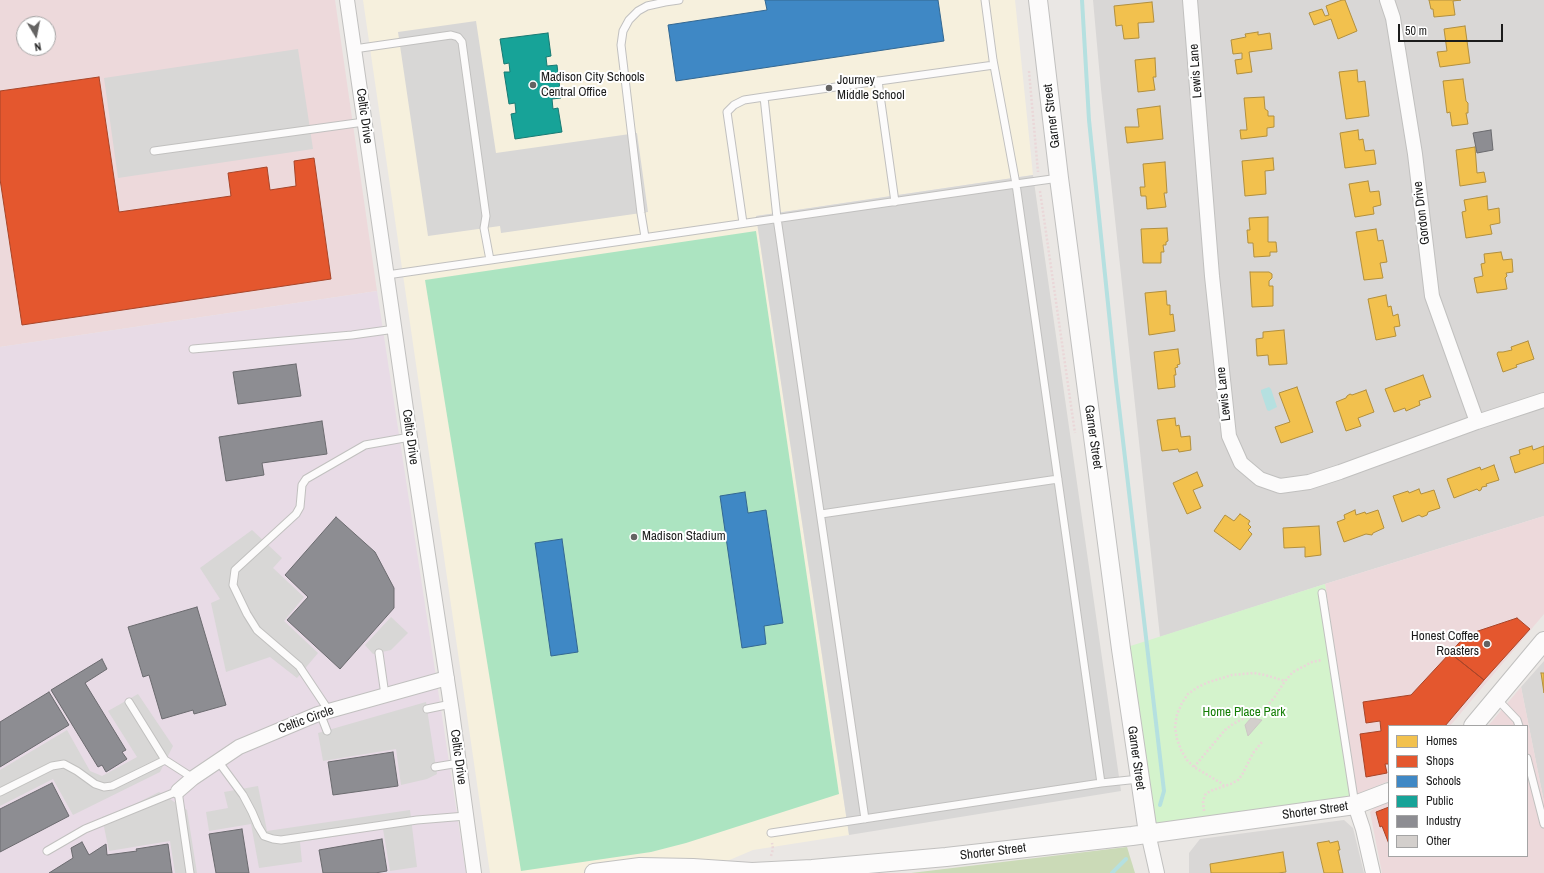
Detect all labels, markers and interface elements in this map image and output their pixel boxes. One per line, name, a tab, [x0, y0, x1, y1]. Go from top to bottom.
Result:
north arrow	[16, 16, 56, 56]
scale bar	[1400, 16, 1505, 42]
text: 50 m	[1405, 23, 1427, 39]
text: N	[33, 39, 42, 54]
street label: Lewis Lane	[1186, 43, 1206, 99]
place label: Madison City Schools Central Office	[541, 70, 645, 101]
place label: Journey Middle School	[837, 73, 905, 104]
marker: Madison City Schools Central Office	[528, 80, 538, 90]
marker: Journey Middle School	[824, 83, 834, 93]
street label: Garner Street	[1040, 83, 1064, 149]
street label: Celtic Drive	[352, 87, 376, 145]
street label: Gordon Drive	[1410, 180, 1434, 246]
street label: Lewis Lane	[1213, 366, 1235, 422]
street label: Garner Street	[1081, 404, 1105, 470]
street label: Celtic Drive	[398, 408, 422, 466]
place label: Madison Stadium	[642, 529, 726, 545]
marker: Madison Stadium	[629, 532, 639, 542]
place label: Honest Coffee Roasters	[1411, 629, 1479, 660]
marker: Honest Coffee Roasters	[1482, 639, 1492, 649]
street label: Celtic Circle	[276, 703, 336, 737]
park label: Home Place Park	[1203, 705, 1285, 721]
street label: Garner Street	[1124, 725, 1148, 791]
legend	[1388, 725, 1528, 857]
street label: Celtic Drive	[446, 728, 470, 786]
text: Homes	[1426, 733, 1457, 749]
text: Shops	[1426, 753, 1454, 769]
text: Schools	[1426, 773, 1461, 789]
text: Public	[1426, 793, 1453, 809]
street label: Shorter Street	[1281, 799, 1349, 823]
text: Industry	[1426, 813, 1461, 829]
text: Other	[1426, 833, 1451, 849]
street label: Shorter Street	[959, 840, 1027, 864]

